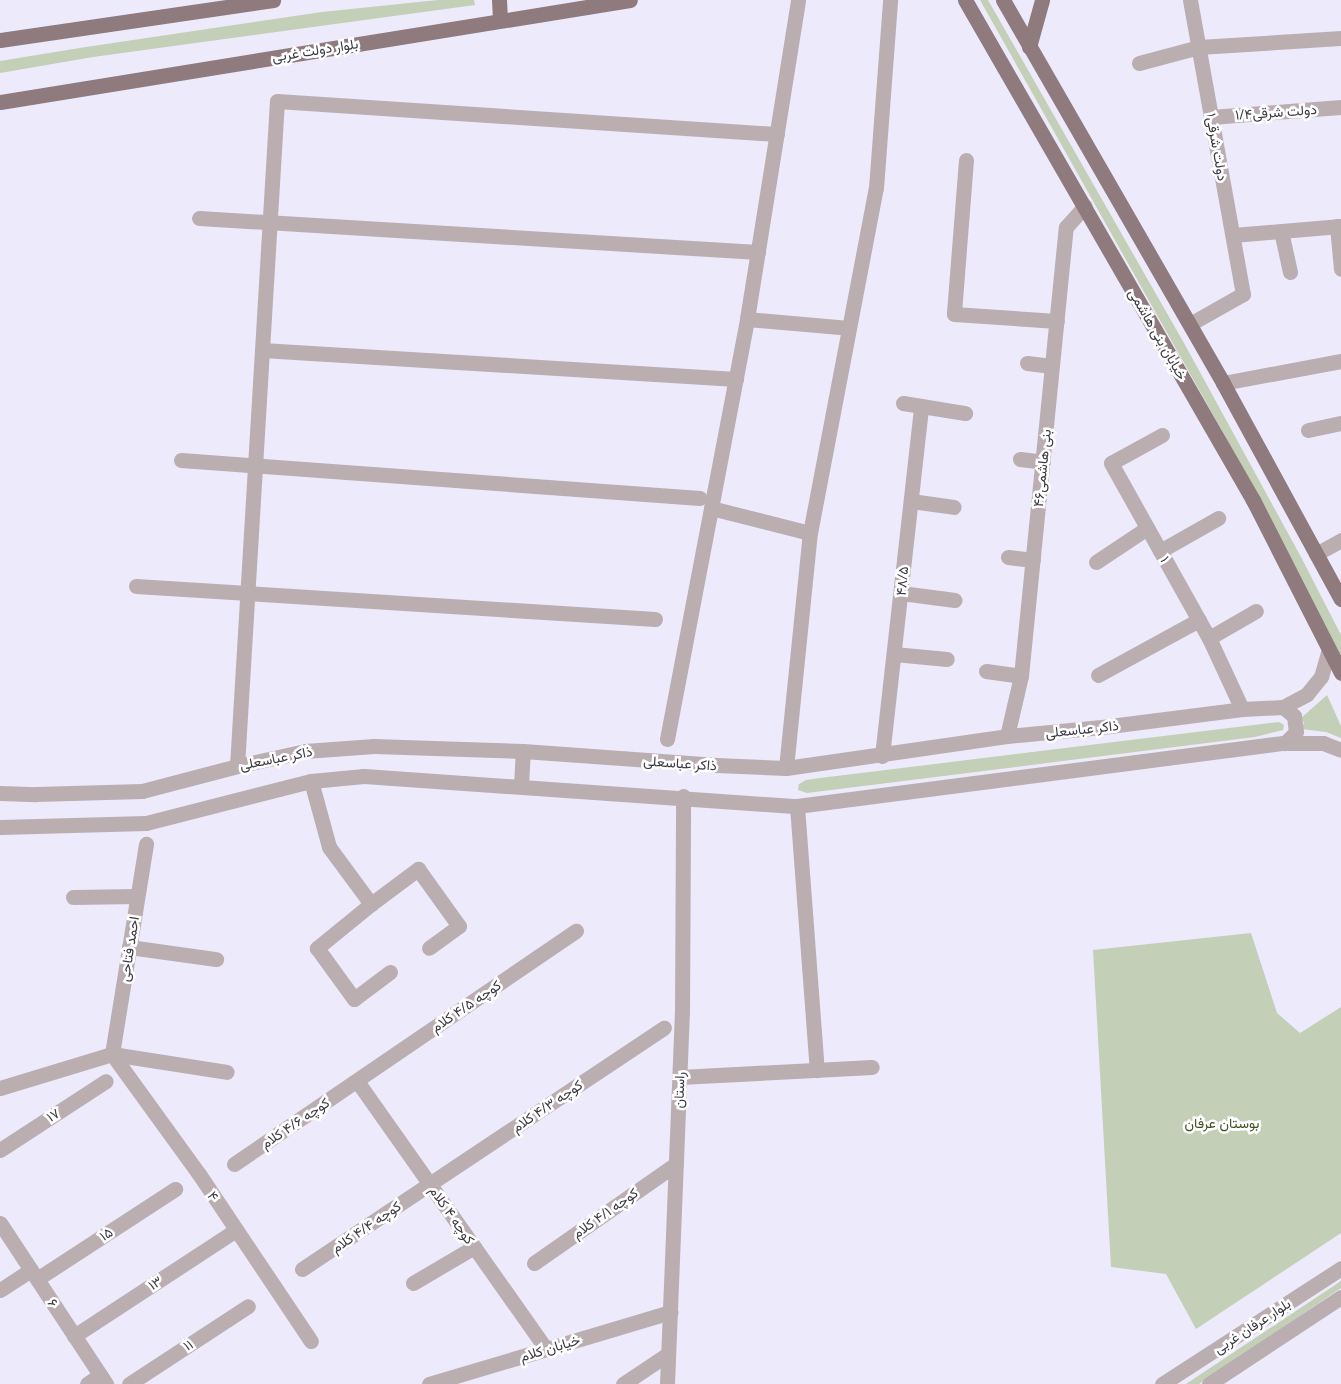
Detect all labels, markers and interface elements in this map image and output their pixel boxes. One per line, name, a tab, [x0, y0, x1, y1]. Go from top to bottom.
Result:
street label: بلوار دولت غربی	[271, 35, 359, 65]
street label: ۱/۴دولت شرقی	[1235, 101, 1317, 123]
street label: ۱دولت شرقی	[1203, 112, 1231, 182]
street label: خیابان بنی هاشمی	[1125, 285, 1191, 383]
street label: بنی هاشمی۴۶	[1030, 428, 1054, 508]
street label: ۱	[1157, 553, 1173, 565]
street label: ۴۸/۵	[892, 565, 912, 597]
street label: ذاکر عباسعلی	[1045, 717, 1119, 741]
street label: ذاکر عباسعلی	[238, 743, 314, 773]
street label: ذاکر عباسعلی	[643, 752, 717, 774]
street label: احمد فتاحی	[116, 915, 142, 983]
street label: کوچه ۴/۵ کلام	[428, 976, 504, 1036]
street label: راستان	[670, 1071, 688, 1109]
street label: کوچه ۴/۳ کلام	[508, 1076, 586, 1136]
street label: کوچه ۴/۶ کلام	[257, 1094, 333, 1152]
street label: ۱۷	[43, 1105, 63, 1125]
park label: بوستان عرفان	[1185, 1115, 1259, 1131]
street label: کوچه ۴ کلام	[426, 1183, 478, 1247]
street label: کوچه ۴/۱ کلام	[569, 1184, 641, 1242]
street label: ۴	[204, 1188, 222, 1204]
street label: کوچه ۴/۴ کلام	[328, 1198, 404, 1256]
street label: ۱۵	[96, 1224, 116, 1244]
street label: ۱۳	[145, 1272, 165, 1294]
street label: بلوار عرفان غربی	[1210, 1295, 1294, 1357]
street label: ۶	[44, 1296, 62, 1310]
street label: خیابان کلام	[518, 1331, 582, 1365]
street label: ۱۱	[180, 1336, 196, 1354]

